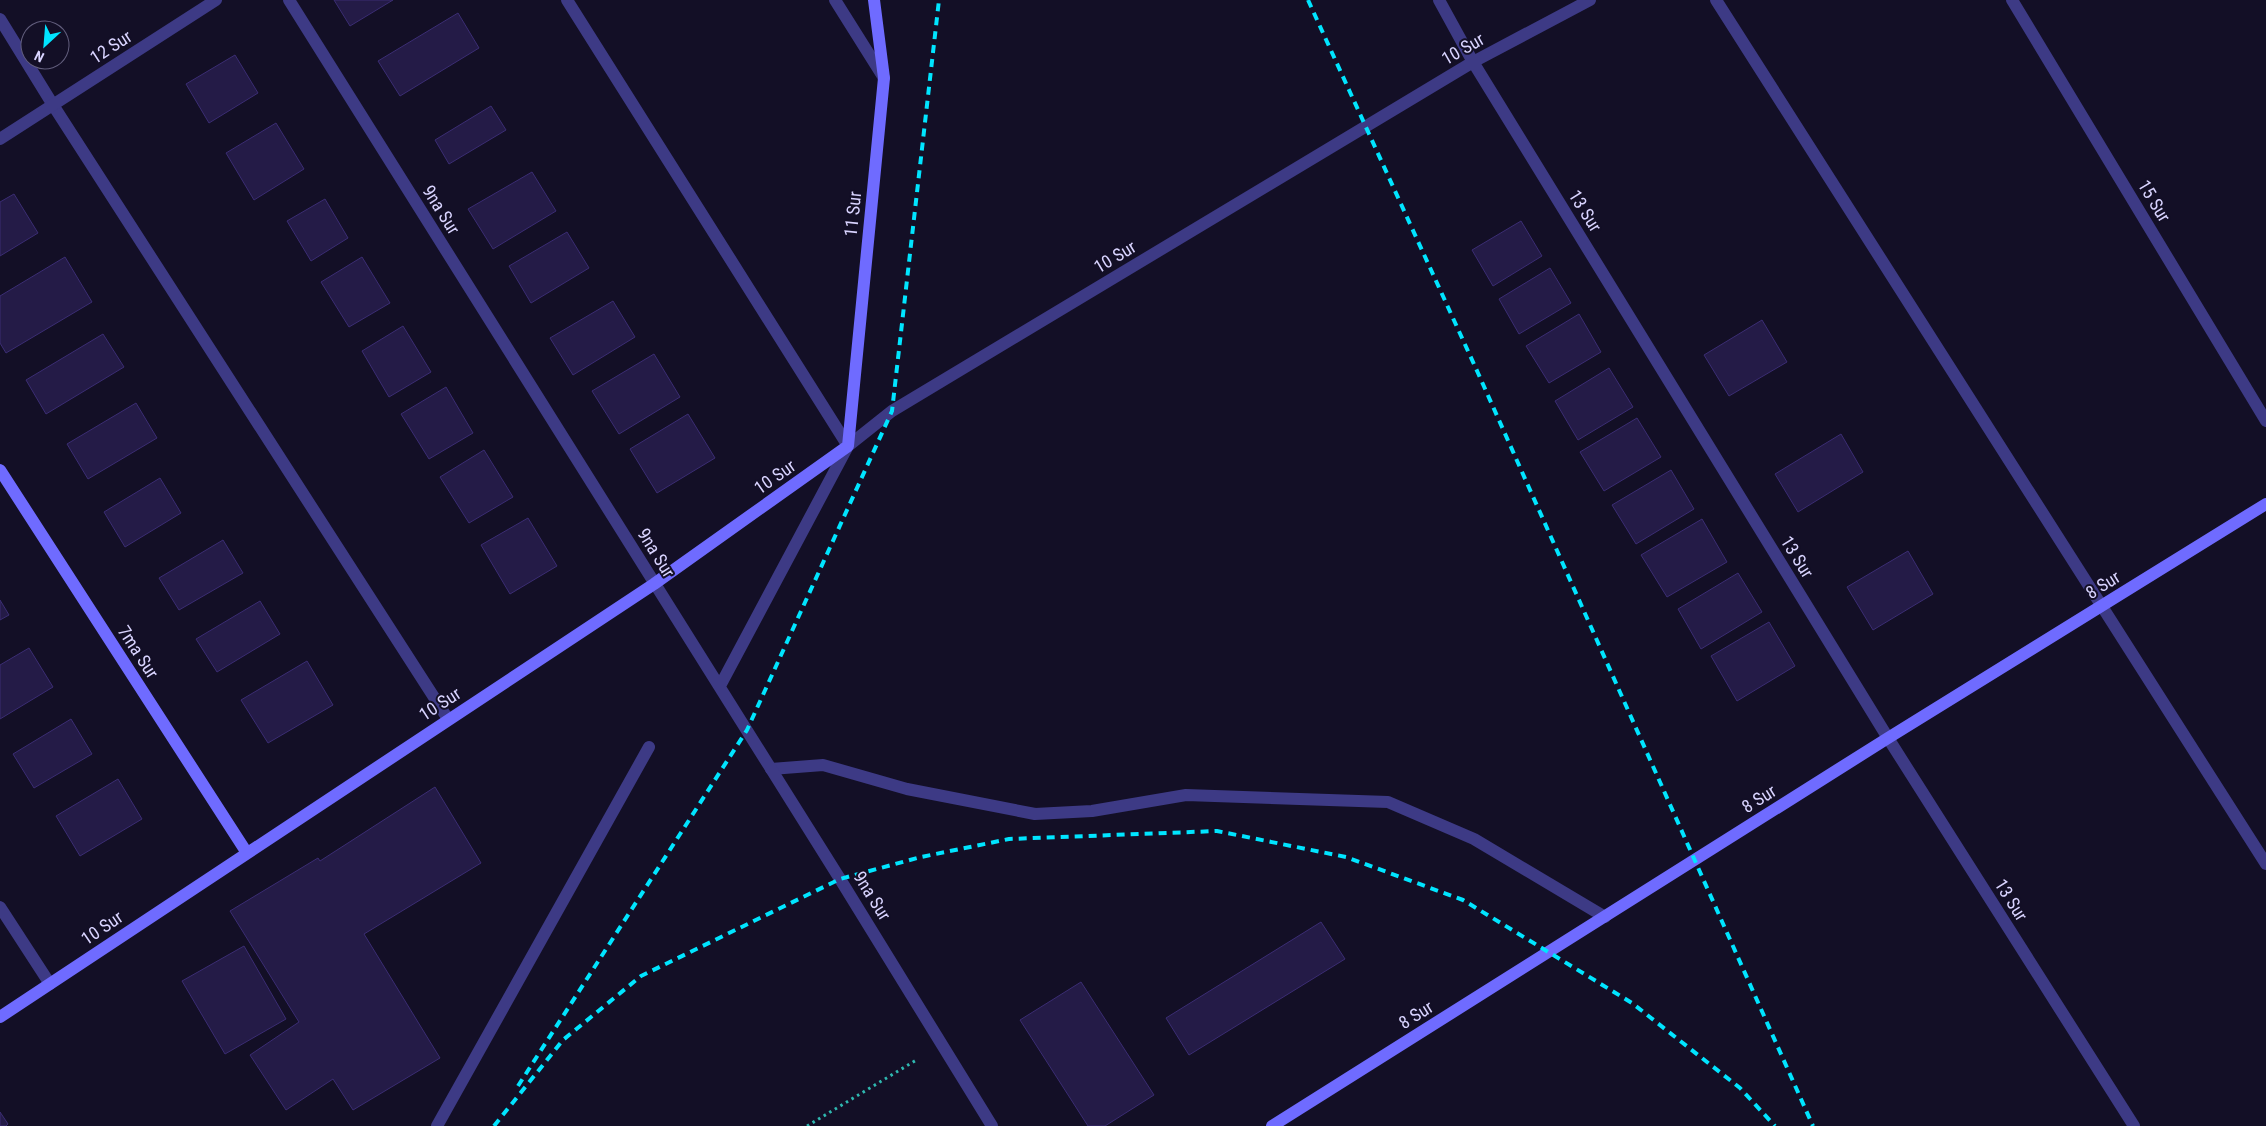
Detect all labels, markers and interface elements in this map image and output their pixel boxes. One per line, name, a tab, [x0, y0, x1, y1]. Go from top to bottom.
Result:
north arrow	[20, 20, 70, 70]
street label: 12 Sur	[86, 25, 136, 68]
street label: 10 Sur	[1438, 28, 1488, 69]
text: N	[32, 48, 47, 66]
street label: 15 Sur	[2134, 176, 2175, 226]
street label: 9na Sur	[418, 181, 465, 239]
street label: 13 Sur	[1564, 186, 1607, 236]
street label: 11 Sur	[840, 190, 865, 238]
street label: 10 Sur	[1090, 236, 1140, 277]
street label: 10 Sur	[750, 455, 800, 498]
street label: 9na Sur	[633, 524, 680, 582]
street label: 13 Sur	[1776, 532, 1819, 582]
street label: 8 Sur	[2082, 566, 2124, 603]
street label: 7ma Sur	[114, 621, 163, 682]
street label: 10 Sur	[415, 682, 465, 725]
street label: 8 Sur	[1738, 780, 1780, 817]
street label: 9na Sur	[849, 867, 896, 925]
street label: 13 Sur	[1990, 875, 2033, 925]
street label: 10 Sur	[77, 906, 127, 949]
street label: 8 Sur	[1395, 996, 1437, 1033]

